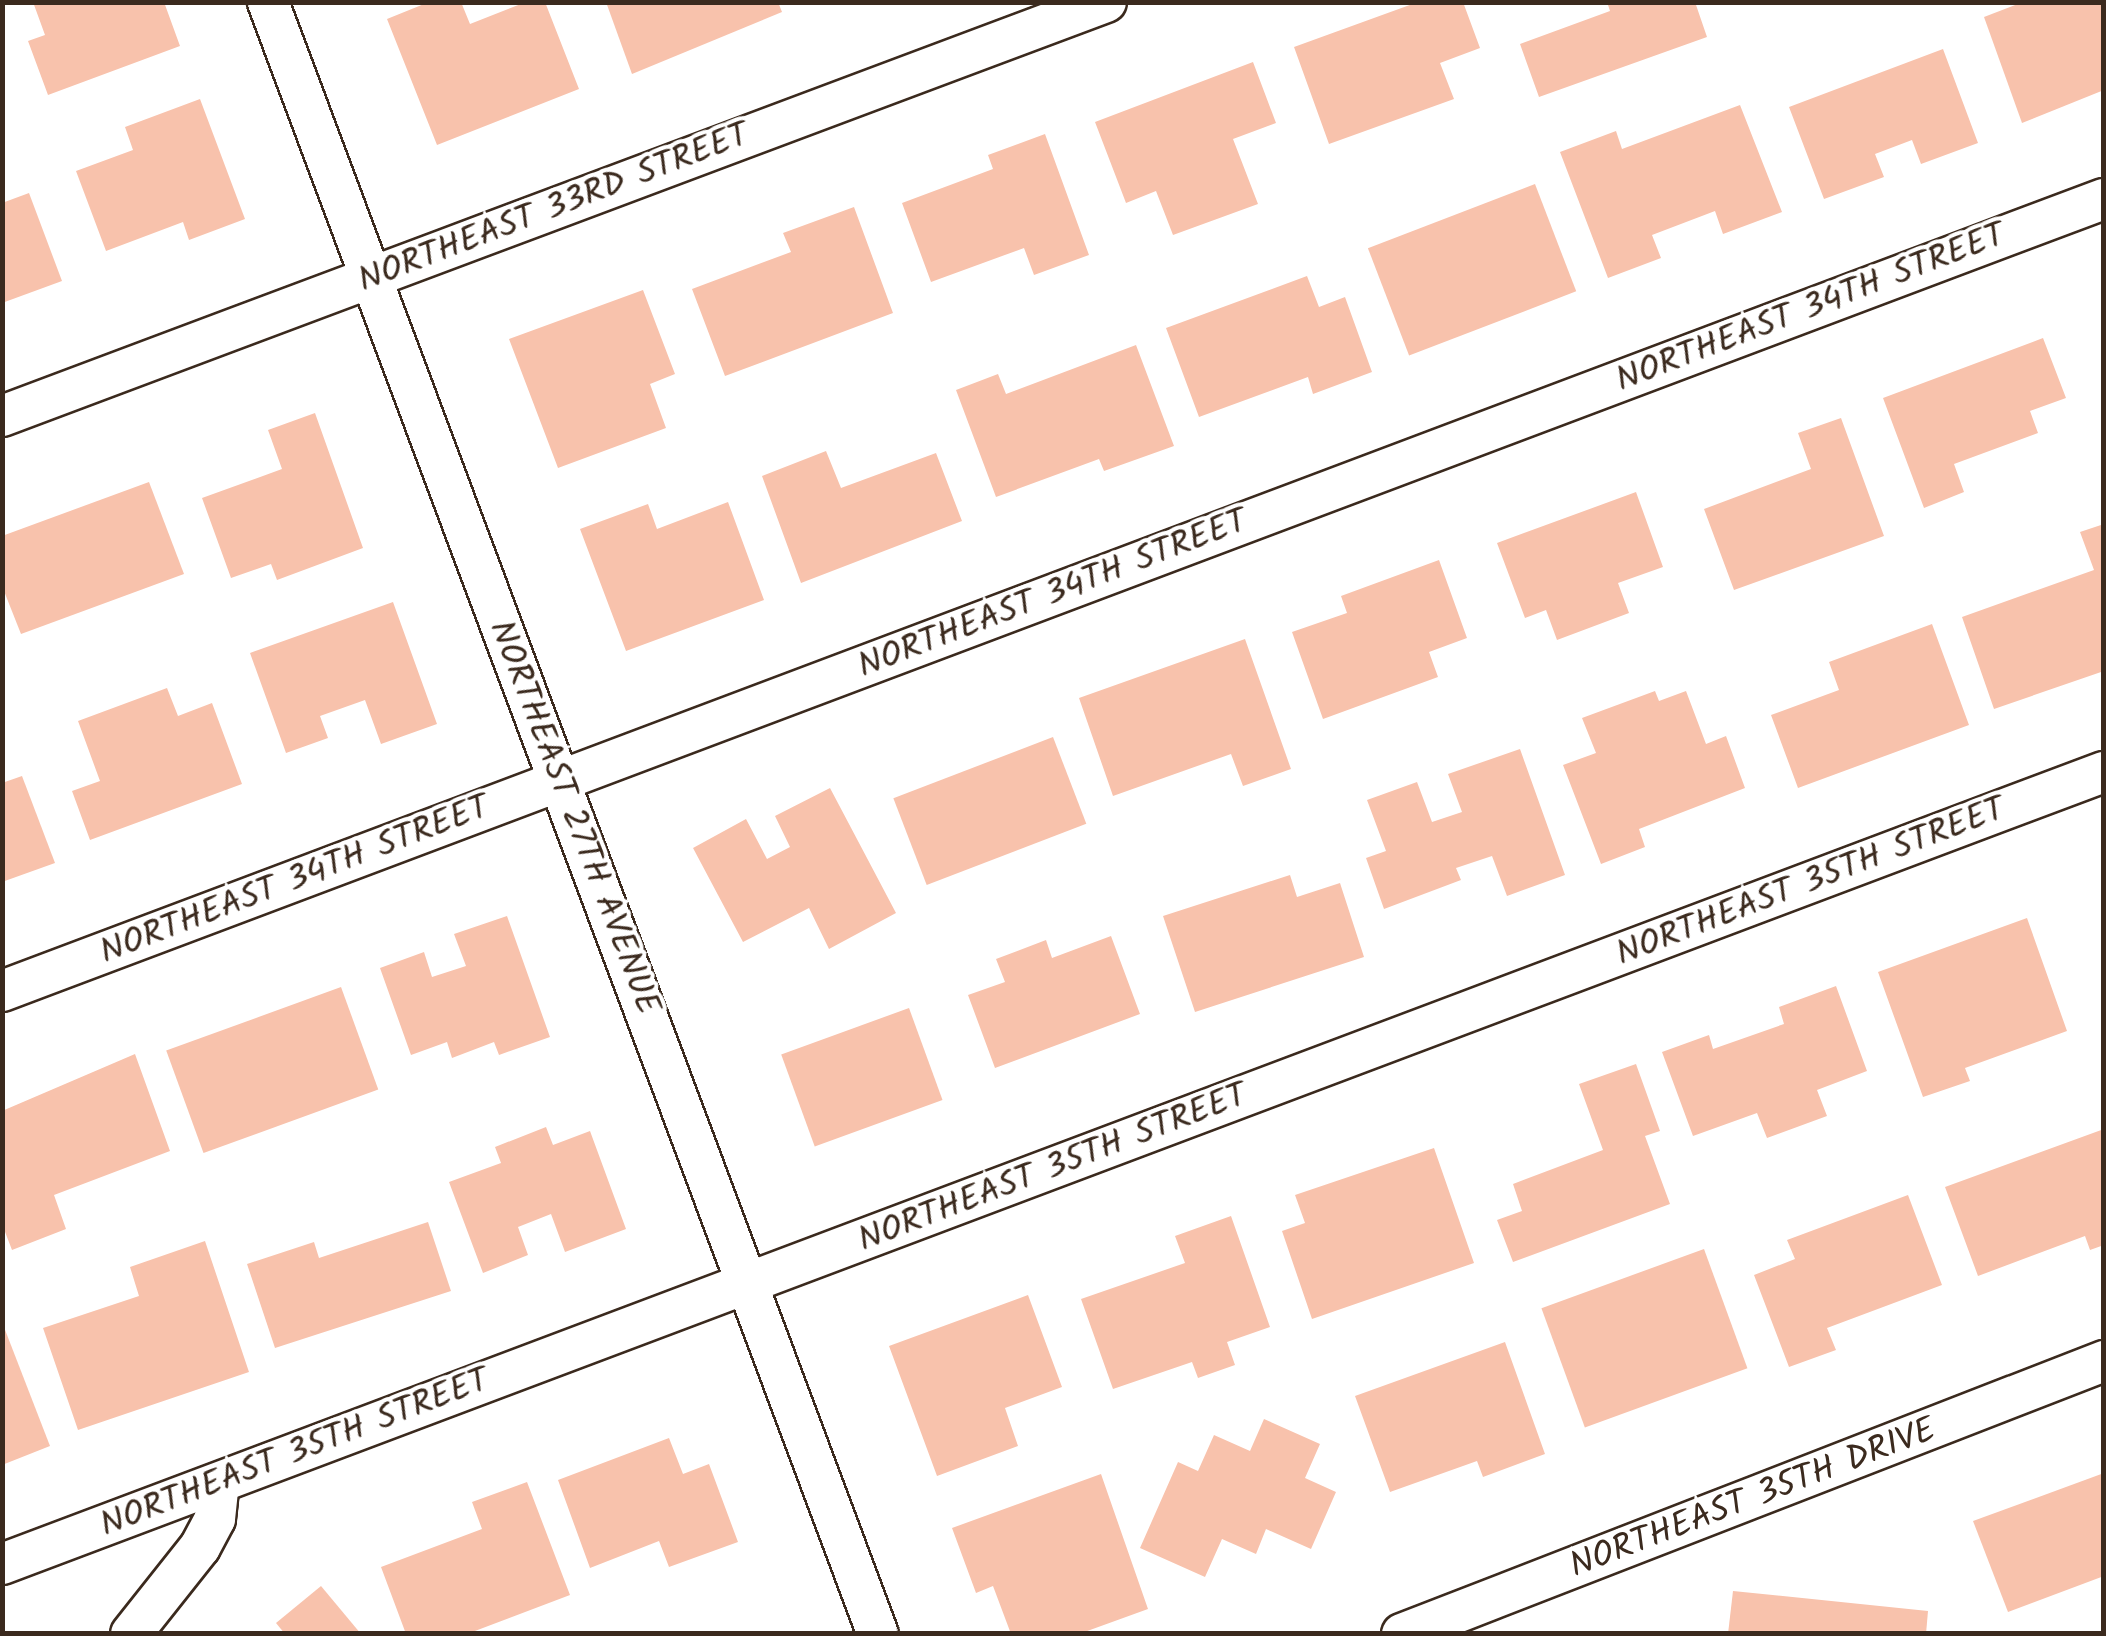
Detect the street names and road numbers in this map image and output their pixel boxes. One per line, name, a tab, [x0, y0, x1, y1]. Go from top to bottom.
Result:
street label: NORTHEAST 33RD STREET	[353, 115, 755, 303]
street label: NORTHEAST 34TH STREET	[1610, 215, 2012, 403]
street label: NORTHEAST 34TH STREET	[852, 501, 1254, 689]
street label: NORTHEAST 27TH AVENUE	[478, 615, 668, 1021]
street label: NORTHEAST 34TH STREET	[94, 787, 496, 975]
street label: NORTHEAST 35TH STREET	[1611, 789, 2011, 977]
street label: NORTHEAST 35TH STREET	[853, 1075, 1253, 1263]
street label: NORTHEAST 35TH STREET	[95, 1360, 495, 1548]
street label: NORTHEAST 35TH DRIVE	[1564, 1410, 1942, 1588]

